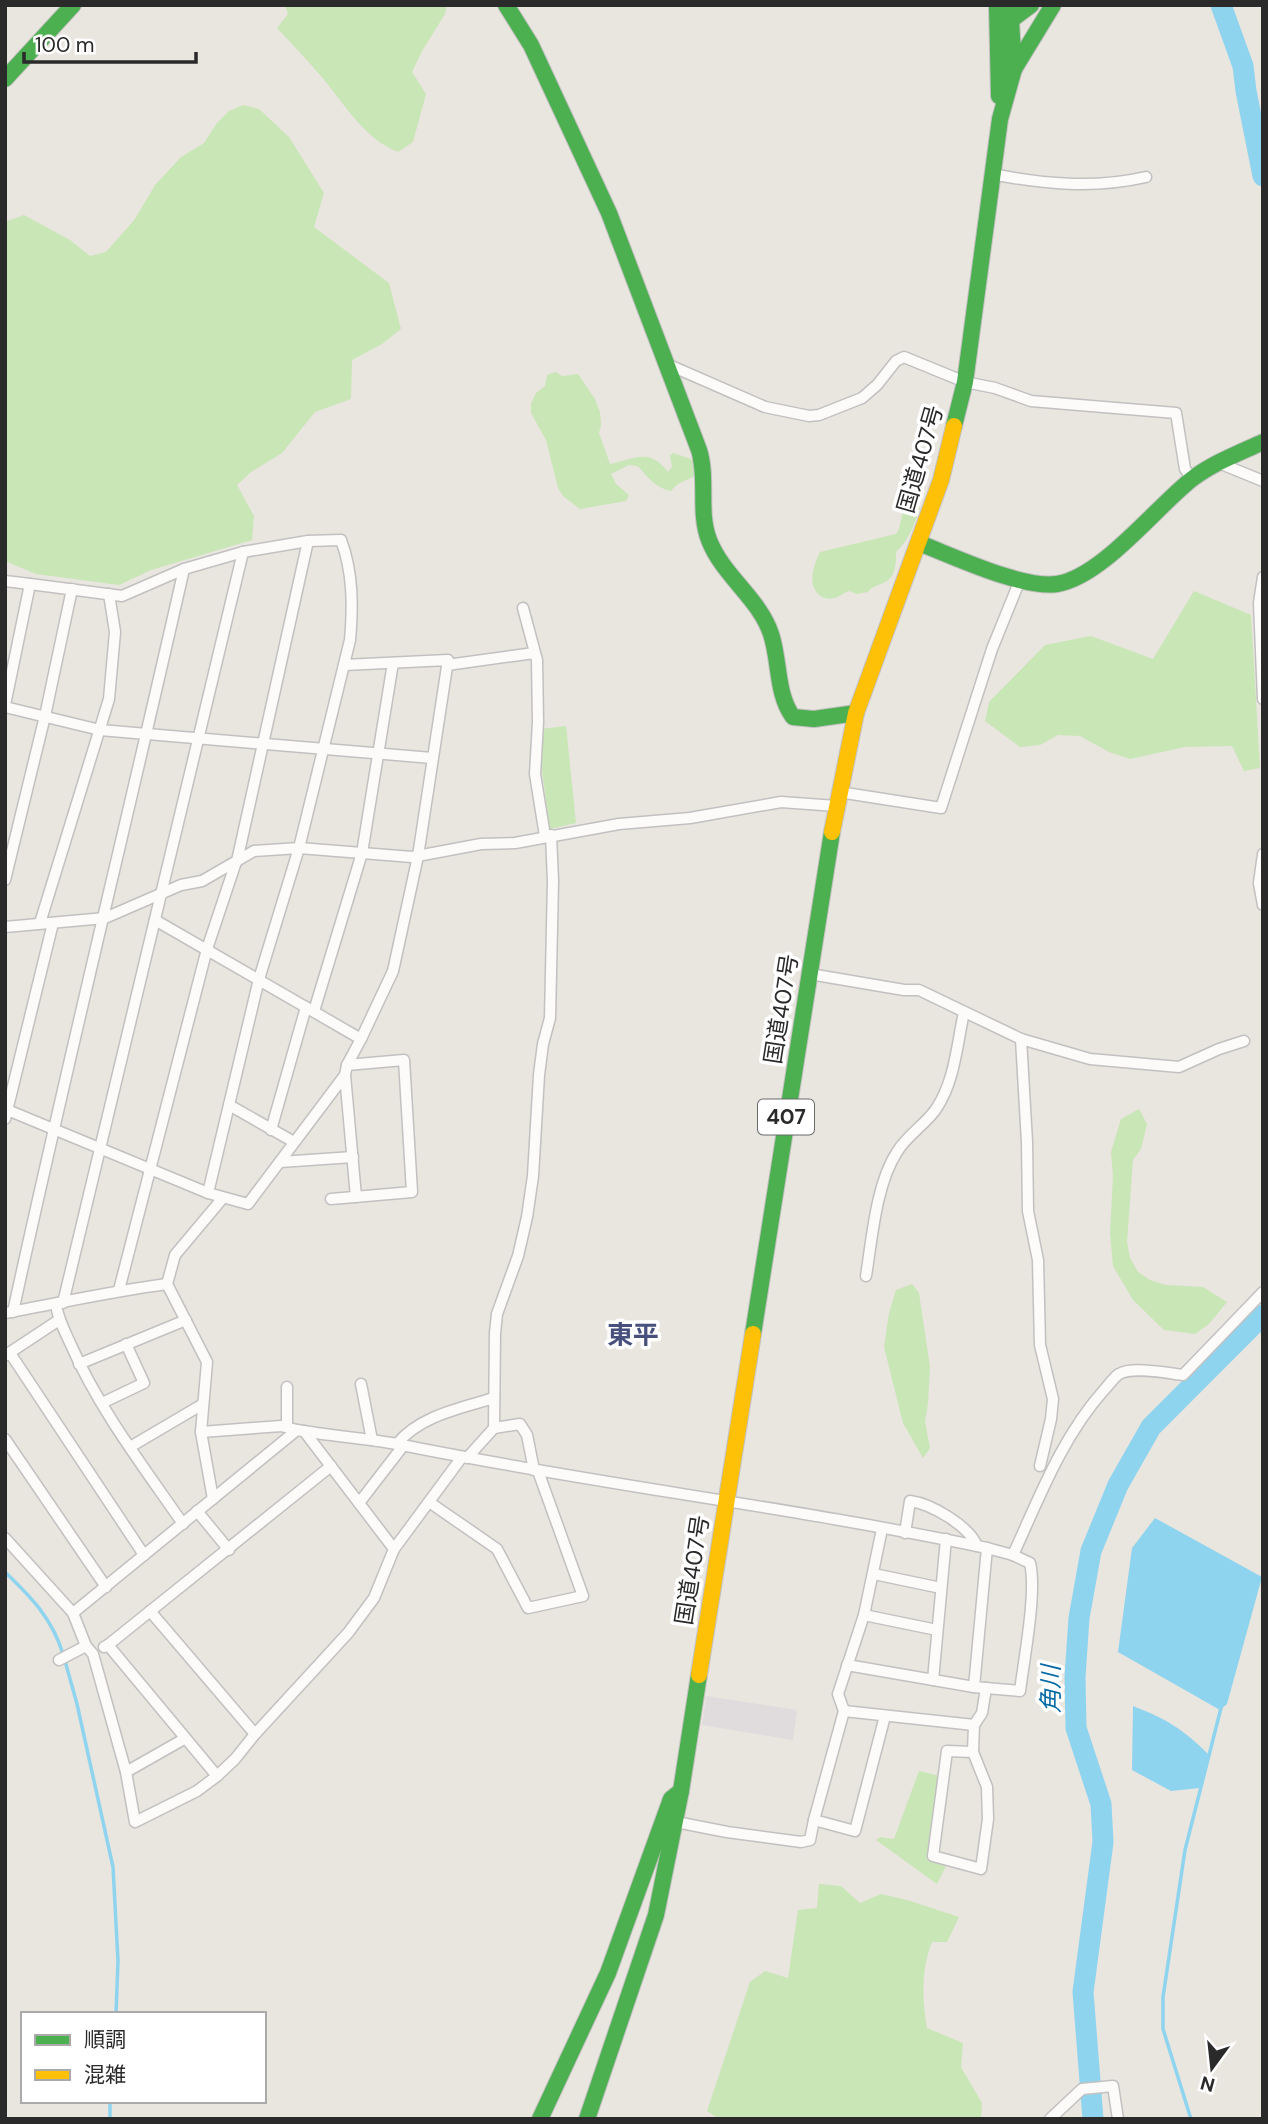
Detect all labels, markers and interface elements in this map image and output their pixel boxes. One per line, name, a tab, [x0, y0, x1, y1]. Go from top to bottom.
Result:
scale bar	[24, 21, 196, 65]
text: 100 m	[35, 31, 95, 59]
street label: 国道407号	[890, 402, 950, 516]
street label: 国道407号	[758, 952, 804, 1066]
road number: 407	[758, 1100, 814, 1134]
district label: 東平	[607, 1318, 659, 1352]
street label: 国道407号	[669, 1513, 715, 1627]
water label: 角川	[1035, 1662, 1066, 1713]
legend	[21, 2012, 266, 2103]
text: 順調	[84, 2026, 126, 2054]
north arrow	[1177, 2033, 1247, 2103]
text: 混雑	[84, 2061, 126, 2089]
text: N	[1198, 2070, 1218, 2098]

